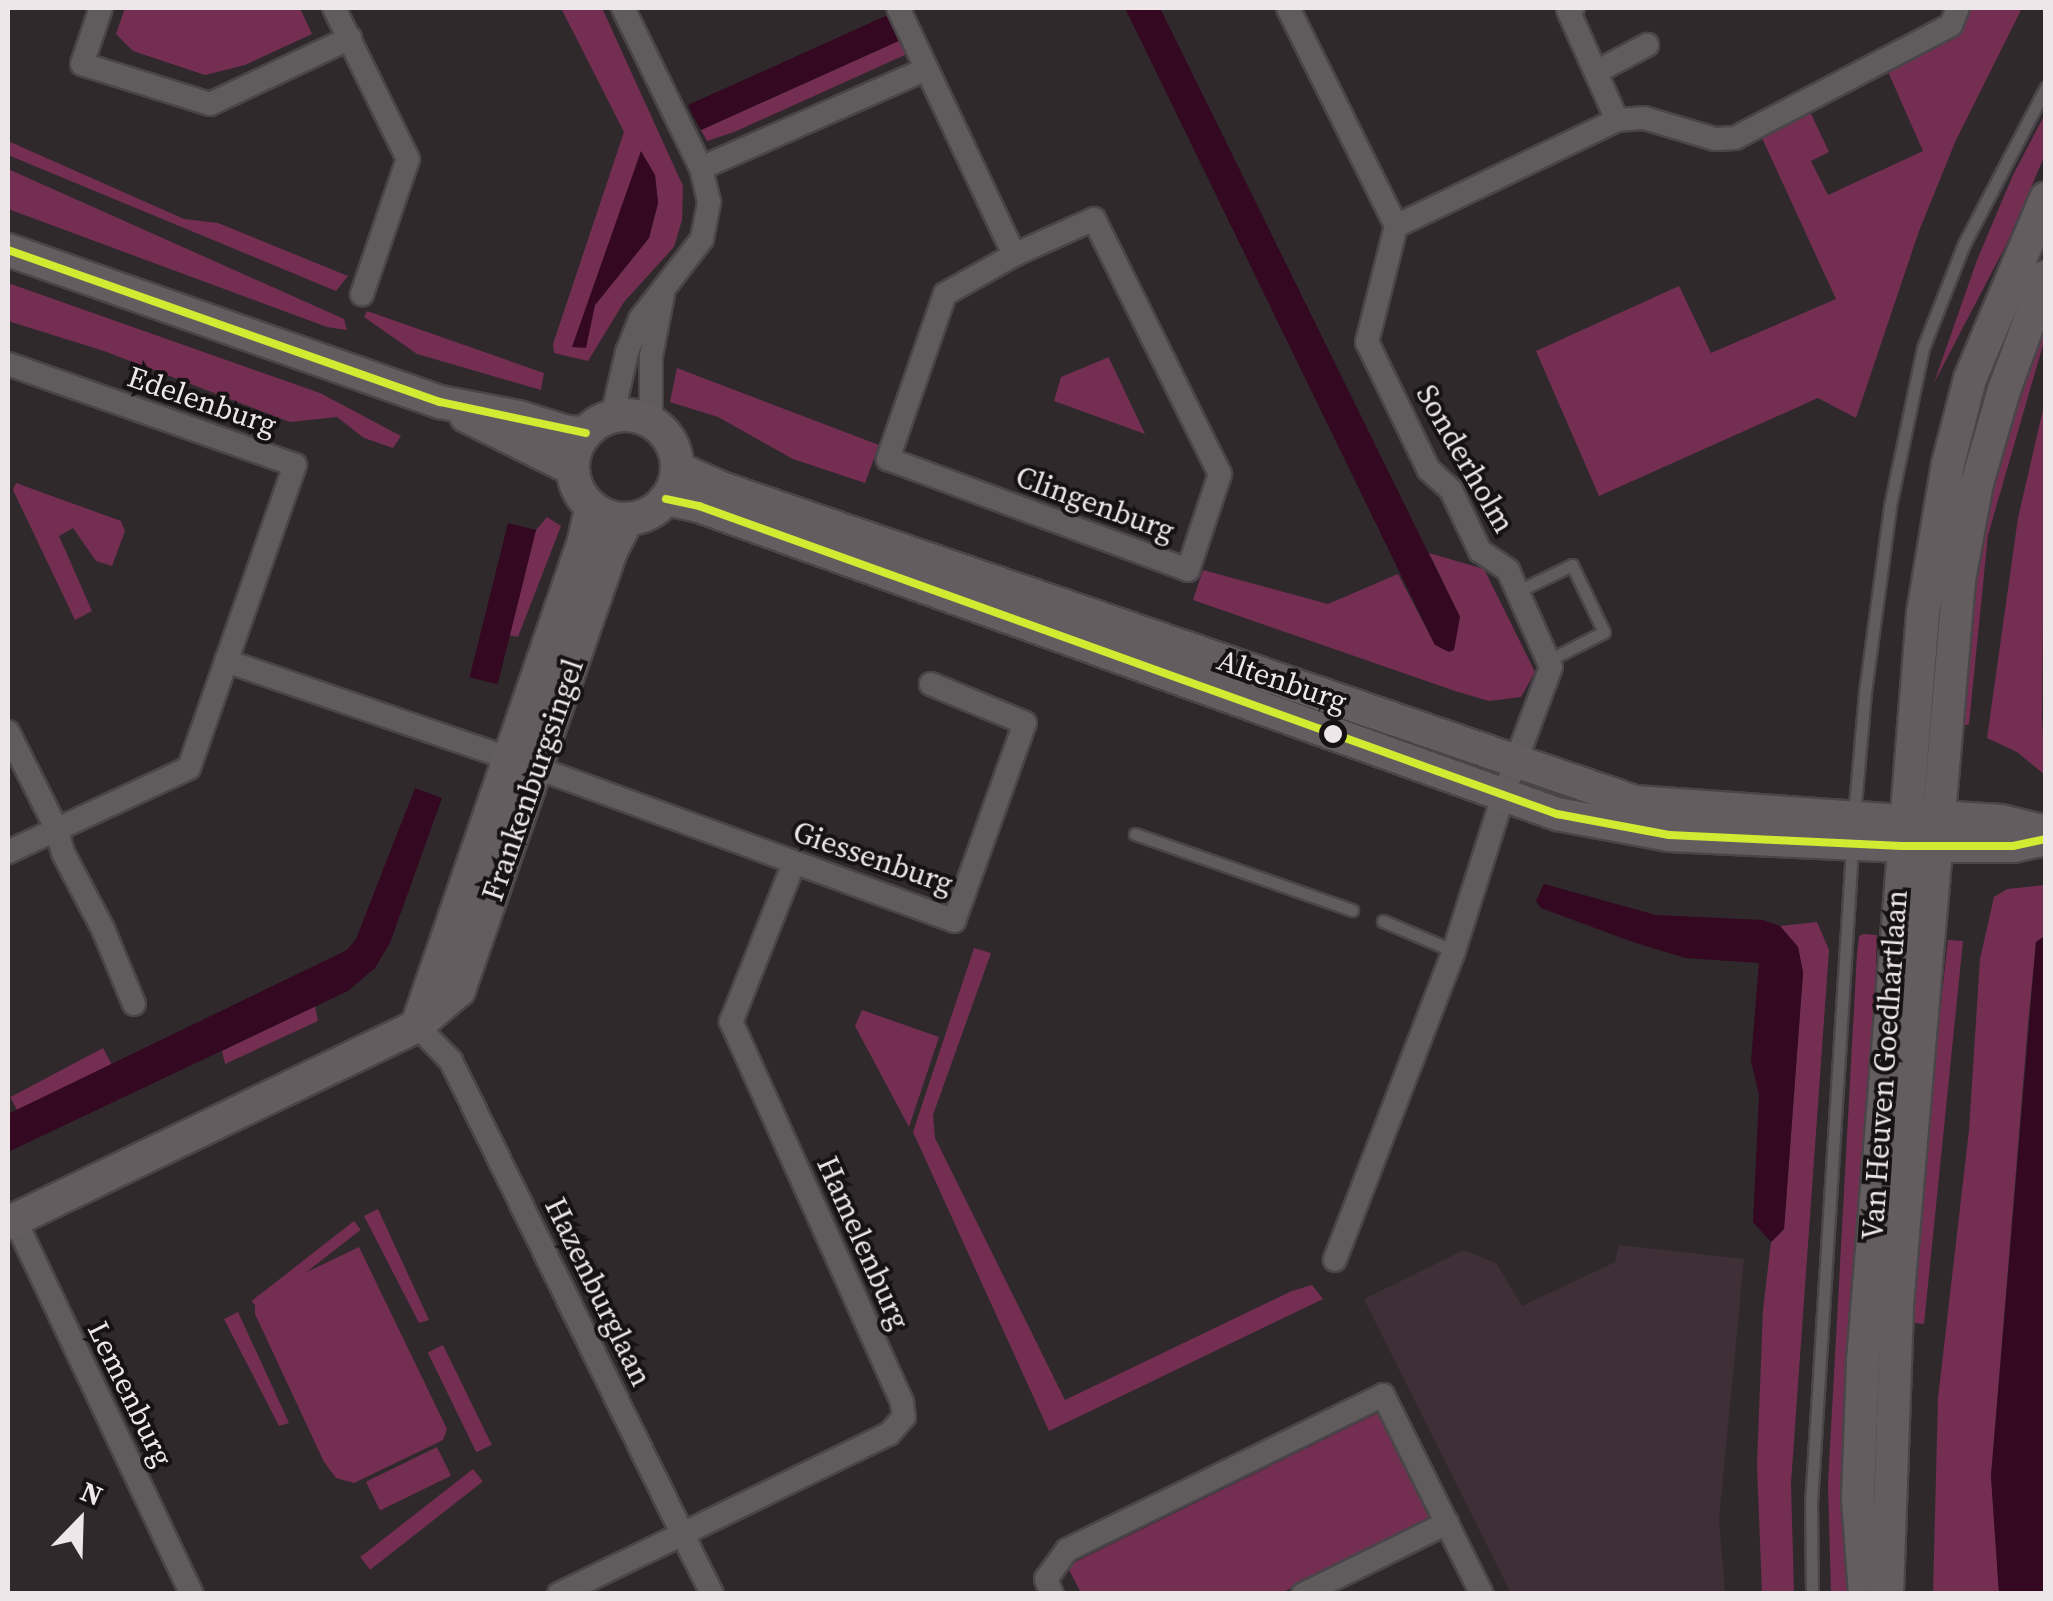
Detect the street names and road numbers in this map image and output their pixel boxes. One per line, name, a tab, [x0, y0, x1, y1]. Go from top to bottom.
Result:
street label: Edelenburg	[123, 359, 281, 443]
street label: Sonderholm	[1408, 379, 1522, 539]
street label: Clingenburg	[1011, 459, 1179, 549]
street label: Altenburg	[1213, 642, 1351, 720]
street label: Frankenburgsingel	[475, 654, 591, 906]
street label: Giessenburg	[788, 814, 958, 902]
street label: Van Heuven Goedhartlaan	[1855, 889, 1915, 1241]
street label: Hamelenburg	[809, 1151, 917, 1335]
street label: Hazenburglaan	[537, 1192, 659, 1392]
street label: Lemenburg	[80, 1316, 180, 1472]

